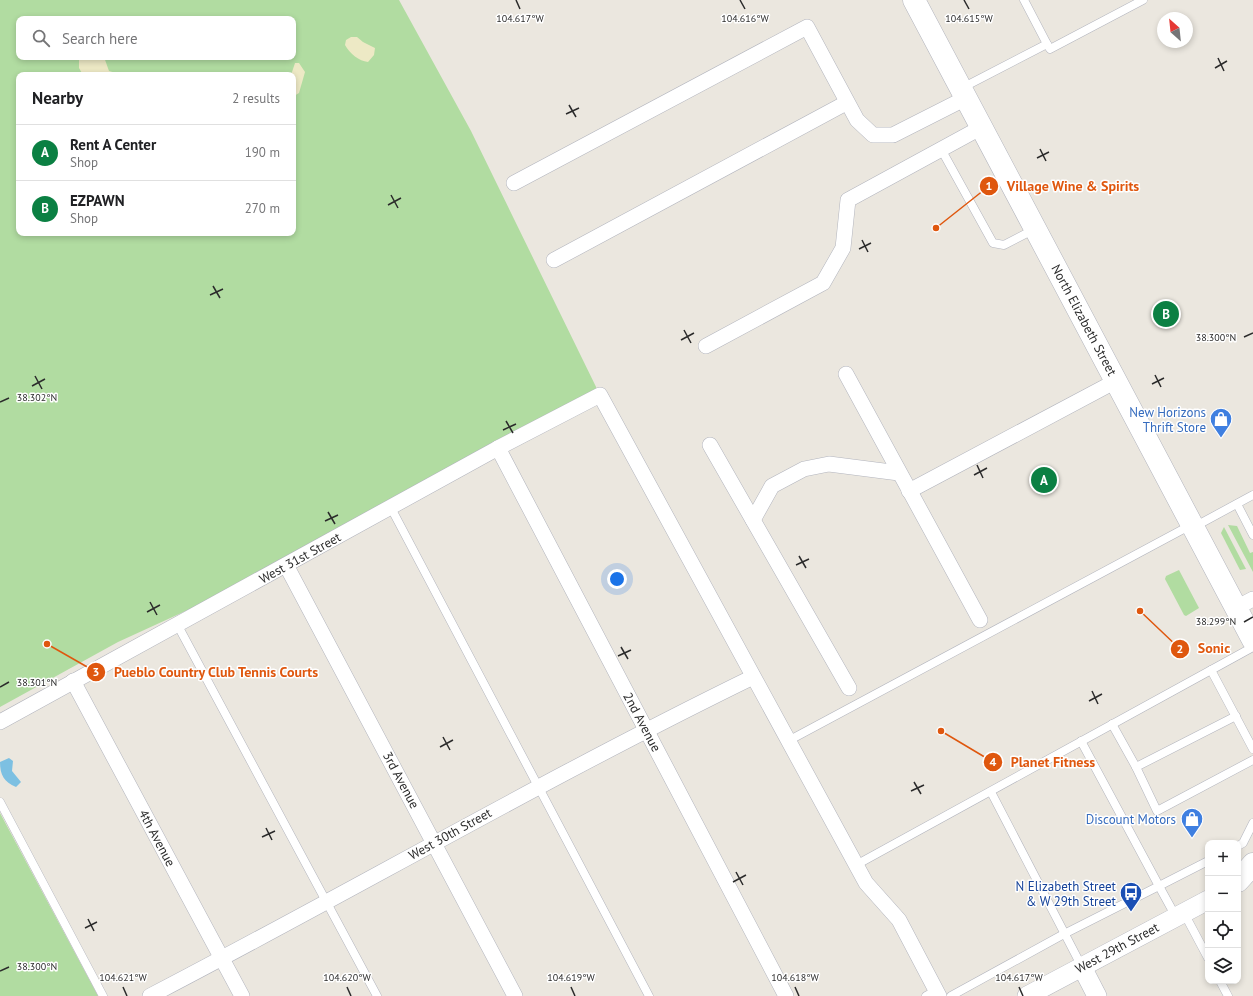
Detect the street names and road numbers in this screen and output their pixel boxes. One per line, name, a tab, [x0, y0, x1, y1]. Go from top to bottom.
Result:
street label: North Elizabeth Street	[1047, 261, 1121, 379]
street label: West 31st Street	[256, 528, 344, 587]
street label: 2nd Avenue	[619, 689, 665, 755]
street label: 3rd Avenue	[379, 749, 423, 811]
street label: West 30th Street	[405, 804, 495, 864]
street label: 4th Avenue	[135, 807, 179, 869]
street label: West 29th Street	[1072, 918, 1162, 977]

